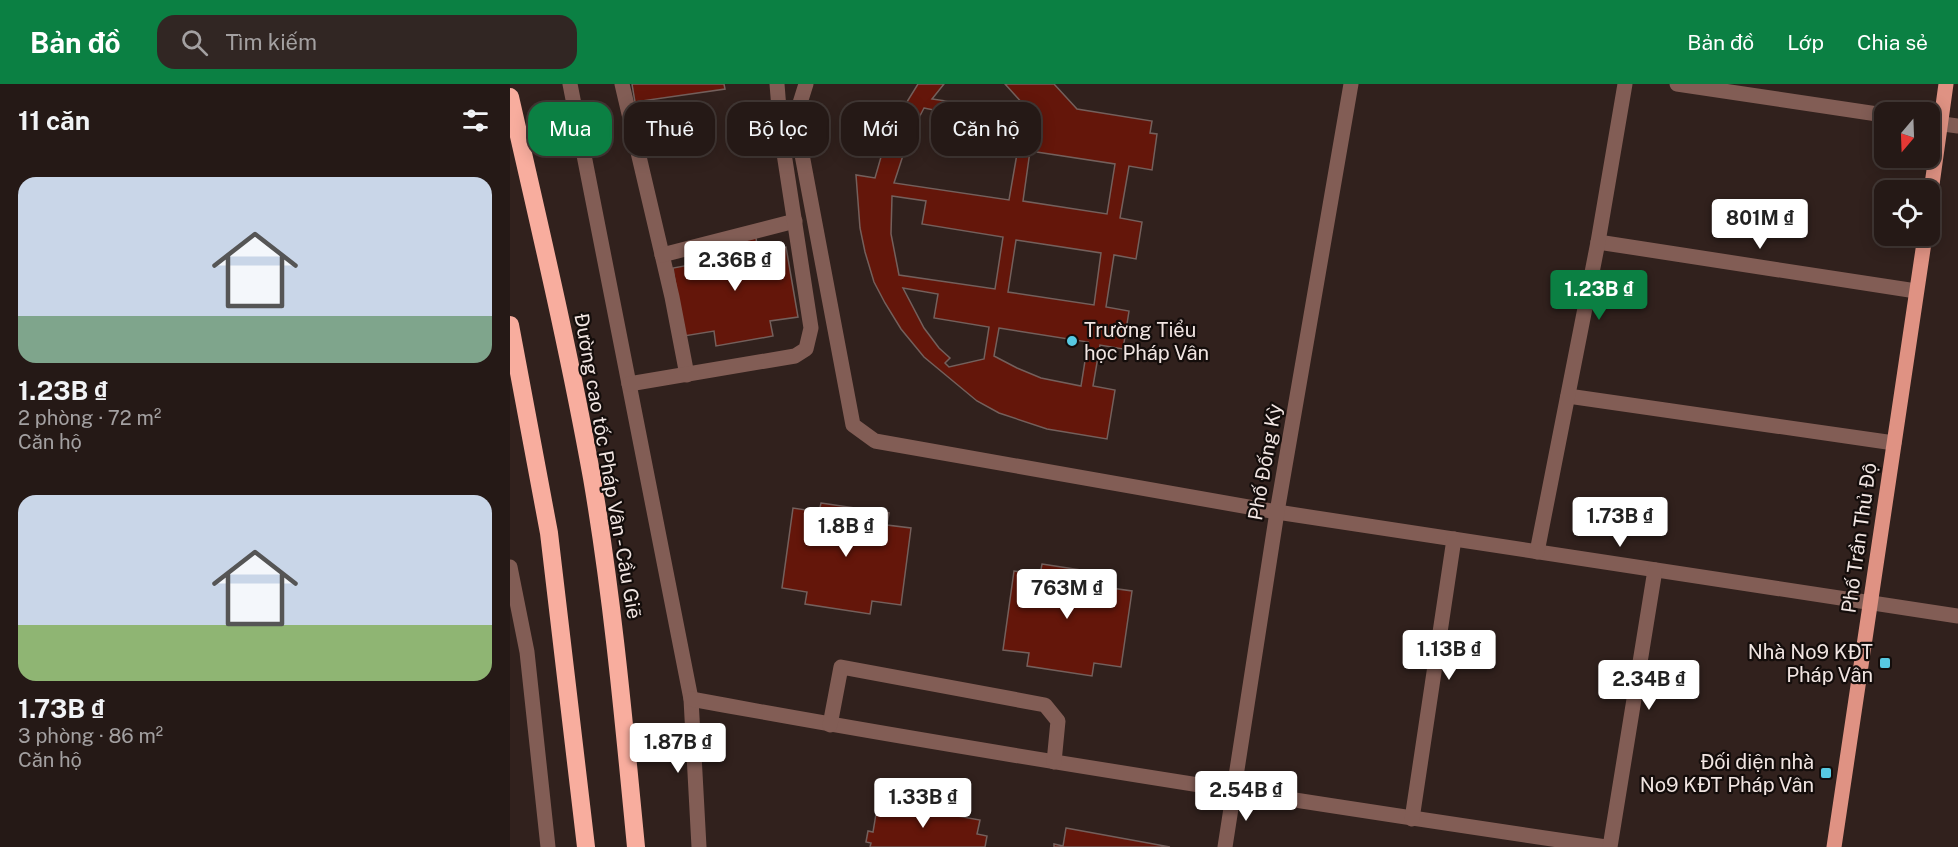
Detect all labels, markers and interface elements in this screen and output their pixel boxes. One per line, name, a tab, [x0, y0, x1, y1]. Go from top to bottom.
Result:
search box	[157, 15, 577, 69]
text: Bản đồ	[30, 26, 121, 59]
icon: search	[178, 26, 211, 59]
text: Tìm kiếm	[226, 29, 317, 55]
text: Bản đồ	[1687, 30, 1754, 55]
text: Lớp	[1787, 30, 1824, 55]
text: Chia sẻ	[1857, 30, 1928, 55]
chip: Mua	[528, 102, 612, 156]
chip: Thuê	[624, 102, 715, 156]
chip: Bộ lọc	[727, 102, 829, 156]
chip: Mới	[841, 102, 919, 156]
chip: Căn hộ	[931, 102, 1041, 156]
north arrow	[1874, 102, 1940, 168]
map controls	[1874, 102, 1940, 246]
icon: filters	[459, 104, 492, 137]
text: 11 căn	[18, 105, 90, 136]
button: locate	[1874, 180, 1940, 246]
pin: 801M ₫	[1711, 199, 1809, 250]
text: 801M ₫	[1726, 206, 1794, 230]
icon: home	[201, 216, 309, 324]
pin: 2.36B ₫	[680, 241, 790, 292]
text: 2.36B ₫	[698, 248, 772, 272]
pin: 1.23B ₫	[1544, 270, 1654, 321]
text: 1.23B ₫	[1564, 277, 1634, 301]
street label: Đường cao tốc Pháp Vân - Cầu Giẽ	[569, 311, 647, 621]
place label: Trường Tiểu học Pháp Vân	[1084, 318, 1209, 365]
marker: Trường Tiểu học Pháp Vân	[1065, 334, 1079, 348]
text: 1.23B ₫	[18, 375, 108, 406]
street label: Phố Đống Kỳ	[1243, 401, 1287, 522]
text: 2 phòng · 72 m²	[18, 406, 161, 430]
text: Căn hộ	[18, 430, 82, 454]
street label: Phố Trần Thủ Độ	[1837, 461, 1881, 615]
pin: 1.73B ₫	[1565, 497, 1675, 548]
text: 1.73B ₫	[1587, 504, 1653, 528]
pin: 1.8B ₫	[797, 507, 895, 558]
text: 1.8B ₫	[818, 514, 874, 538]
icon: home	[201, 534, 309, 642]
pin: 763M ₫	[1018, 569, 1116, 620]
text: 763M ₫	[1031, 576, 1103, 600]
pin: 1.13B ₫	[1394, 630, 1504, 681]
text: 1.13B ₫	[1417, 637, 1481, 661]
place label: Nhà No9 KĐT Pháp Vân	[1748, 640, 1873, 687]
marker: Nhà No9 KĐT Pháp Vân	[1878, 656, 1892, 670]
pin: 2.34B ₫	[1594, 660, 1704, 711]
text: 2.34B ₫	[1612, 667, 1686, 691]
text: 1.73B ₫	[18, 693, 105, 724]
pin: 1.87B ₫	[623, 723, 733, 774]
text: 3 phòng · 86 m²	[18, 724, 163, 748]
text: 1.87B ₫	[644, 730, 712, 754]
text: Căn hộ	[18, 748, 82, 772]
place label: Đối diện nhà No9 KĐT Pháp Vân	[1640, 750, 1814, 797]
marker: Đối diện nhà No9 KĐT Pháp Vân	[1819, 766, 1833, 780]
pin: 2.54B ₫	[1191, 771, 1301, 822]
pin: 1.33B ₫	[868, 778, 978, 829]
text: 2.54B ₫	[1209, 778, 1283, 802]
text: 1.33B ₫	[888, 785, 958, 809]

